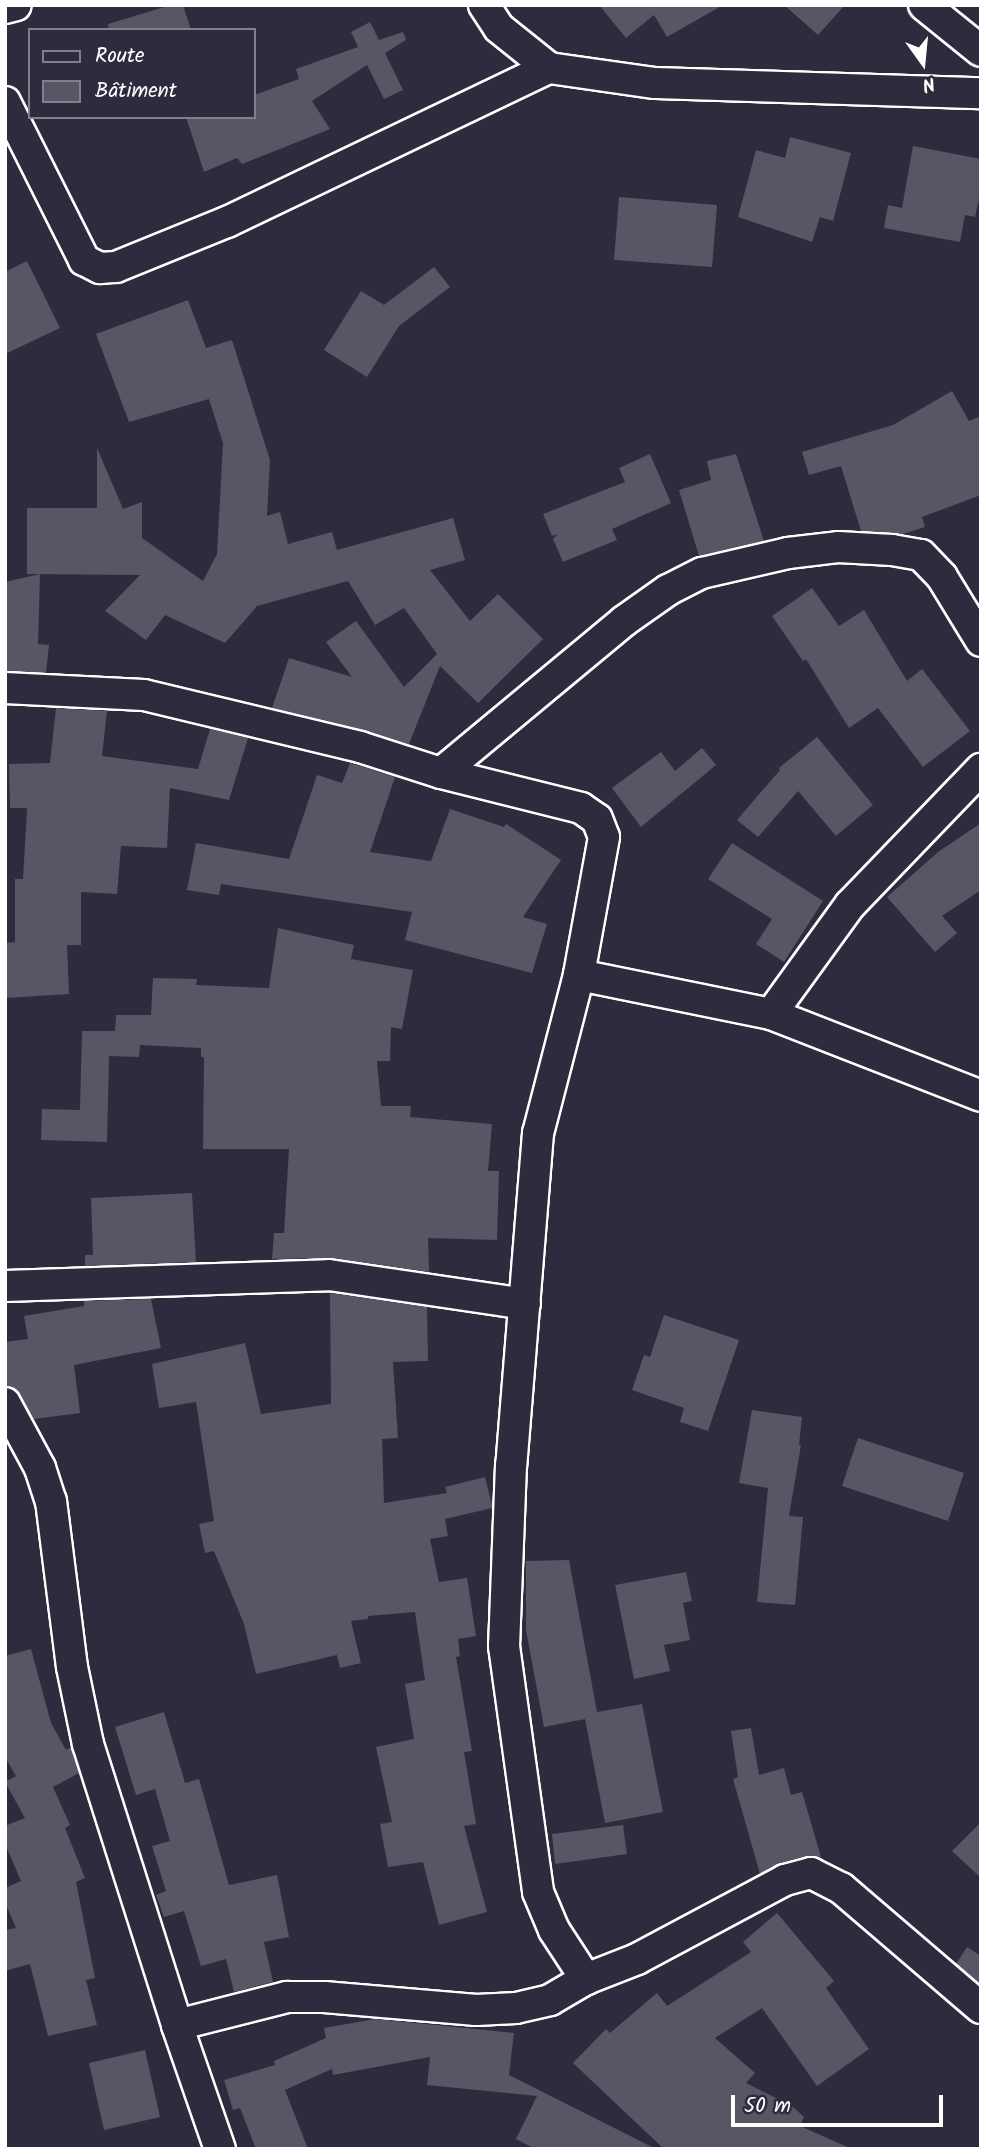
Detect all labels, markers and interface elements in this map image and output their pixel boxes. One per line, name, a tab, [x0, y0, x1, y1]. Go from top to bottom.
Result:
legend	[28, 28, 256, 119]
north arrow	[888, 28, 958, 98]
text: Route	[95, 40, 144, 73]
text: N	[919, 67, 938, 99]
text: Bâtiment	[95, 75, 177, 108]
scale bar	[734, 2080, 946, 2124]
text: 50 m	[744, 2090, 791, 2123]

